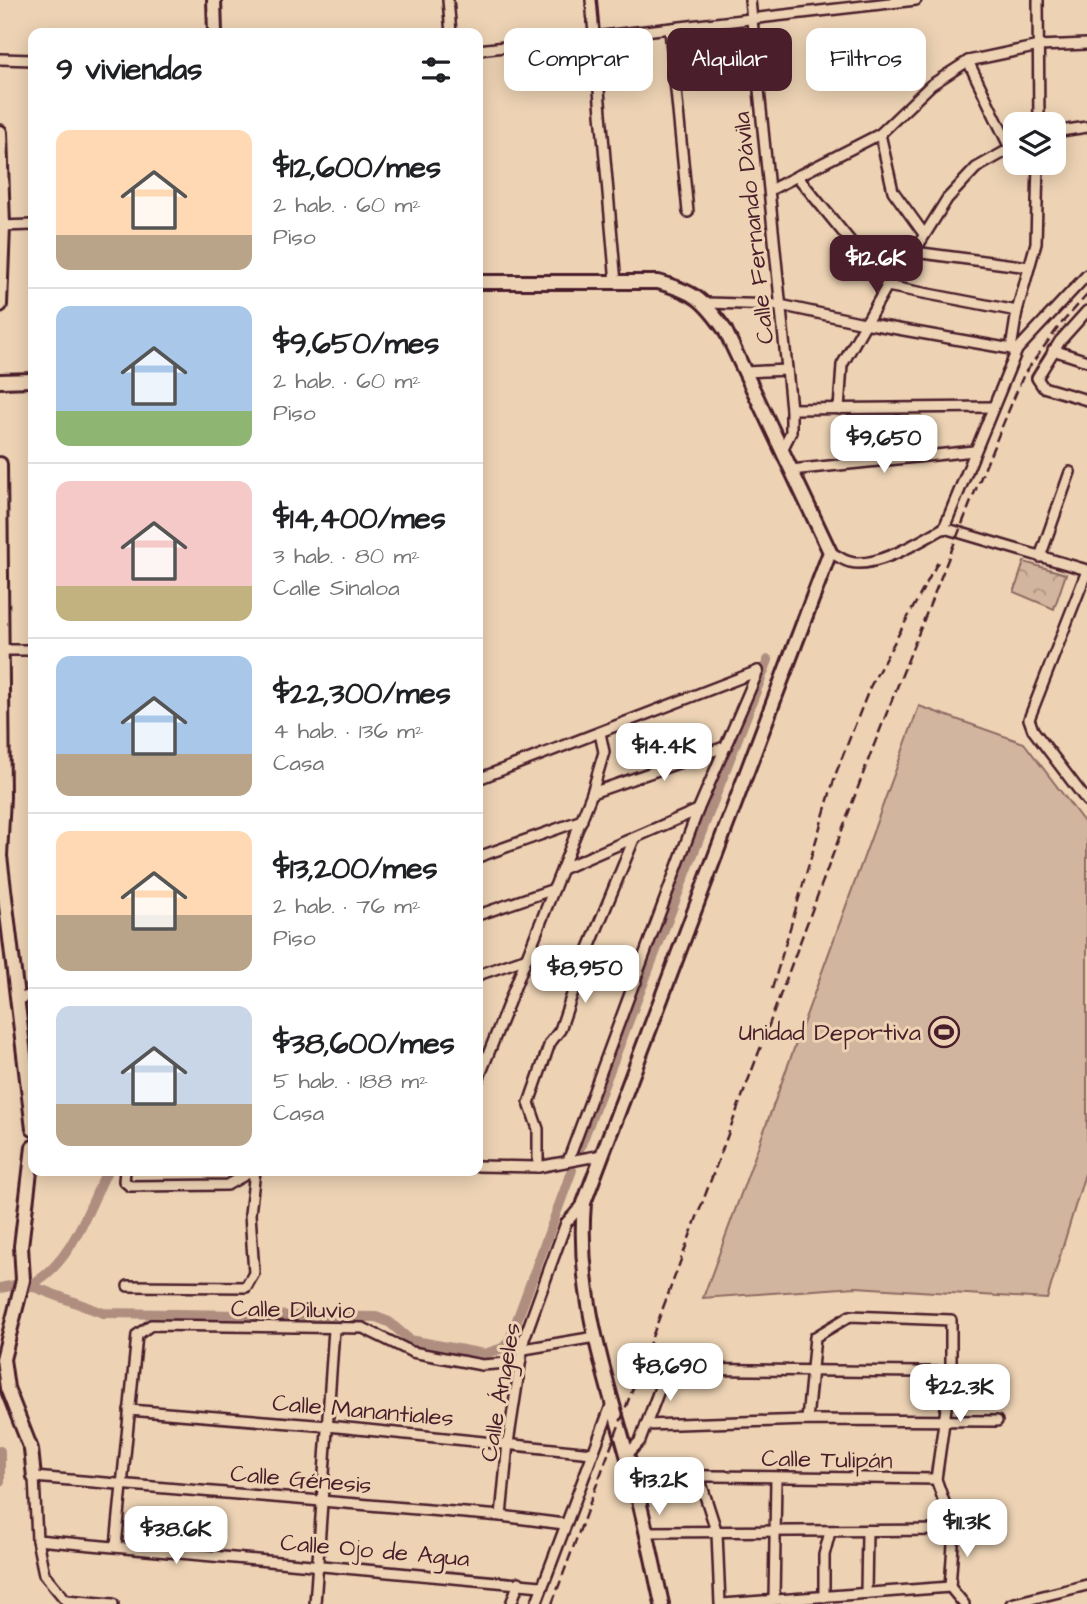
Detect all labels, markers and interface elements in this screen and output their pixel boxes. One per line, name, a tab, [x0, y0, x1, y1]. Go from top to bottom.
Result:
chip: Comprar	[504, 28, 653, 91]
chip: Alquilar	[667, 28, 792, 91]
chip: Filtros	[806, 28, 926, 91]
text: 9 viviendas	[56, 49, 202, 91]
icon: filters	[417, 51, 455, 89]
street label: Calle Fernando Dávila	[725, 110, 783, 346]
map controls	[1003, 112, 1066, 175]
button: layers	[1003, 112, 1066, 175]
text: $12,600/mes	[273, 147, 441, 189]
icon: home	[112, 158, 196, 242]
text: 2 hab. · 60 m²	[273, 189, 421, 221]
text: Piso	[273, 221, 316, 253]
pin: $12.6K	[819, 236, 933, 295]
text: $12.6K	[846, 242, 906, 274]
text: $9,650/mes	[273, 323, 439, 365]
icon: home	[112, 334, 196, 418]
text: 2 hab. · 60 m²	[273, 365, 421, 397]
text: Piso	[273, 397, 316, 429]
pin: $9,650	[827, 416, 941, 475]
text: $9,650	[846, 422, 922, 454]
text: $14,400/mes	[273, 498, 446, 540]
icon: home	[112, 509, 196, 593]
text: 3 hab. · 80 m²	[273, 540, 420, 572]
text: Calle Sinaloa	[273, 572, 400, 604]
text: $22,300/mes	[273, 673, 451, 715]
icon: home	[112, 684, 196, 768]
text: 4 hab. · 136 m²	[273, 715, 424, 747]
pin: $14.4K	[607, 724, 721, 783]
text: $14.4K	[632, 730, 696, 762]
text: Casa	[273, 747, 324, 779]
text: $13,200/mes	[273, 848, 437, 890]
icon: home	[112, 859, 196, 943]
text: 2 hab. · 76 m²	[273, 890, 421, 922]
text: Piso	[273, 922, 316, 954]
pin: $8,950	[528, 946, 642, 1005]
text: $8,950	[547, 952, 623, 984]
sports icon: Unidad Deportiva	[927, 1015, 961, 1049]
place label: Unidad Deportiva	[739, 1016, 921, 1050]
text: $38,600/mes	[273, 1023, 455, 1065]
icon: home	[112, 1034, 196, 1118]
text: 5 hab. · 188 m²	[273, 1065, 428, 1097]
text: Casa	[273, 1097, 324, 1129]
street label: Calle Diluvio	[231, 1292, 356, 1328]
street label: Calle Ángeles	[472, 1320, 531, 1465]
pin: $8,690	[613, 1344, 727, 1403]
text: $8,690	[633, 1350, 707, 1382]
pin: $22.3K	[903, 1364, 1017, 1424]
text: $22.3K	[926, 1371, 994, 1403]
street label: Calle Manantiales	[271, 1386, 455, 1436]
street label: Calle Tulipán	[761, 1442, 893, 1478]
street label: Calle Génesis	[229, 1457, 373, 1503]
pin: $13.2K	[602, 1458, 716, 1517]
text: $13.2K	[630, 1464, 688, 1496]
pin: $11.3K	[910, 1500, 1024, 1559]
pin: $38.6K	[119, 1506, 233, 1566]
text: $11.3K	[943, 1506, 991, 1538]
text: $38.6K	[141, 1513, 212, 1545]
street label: Calle Ojo de Agua	[279, 1526, 471, 1577]

